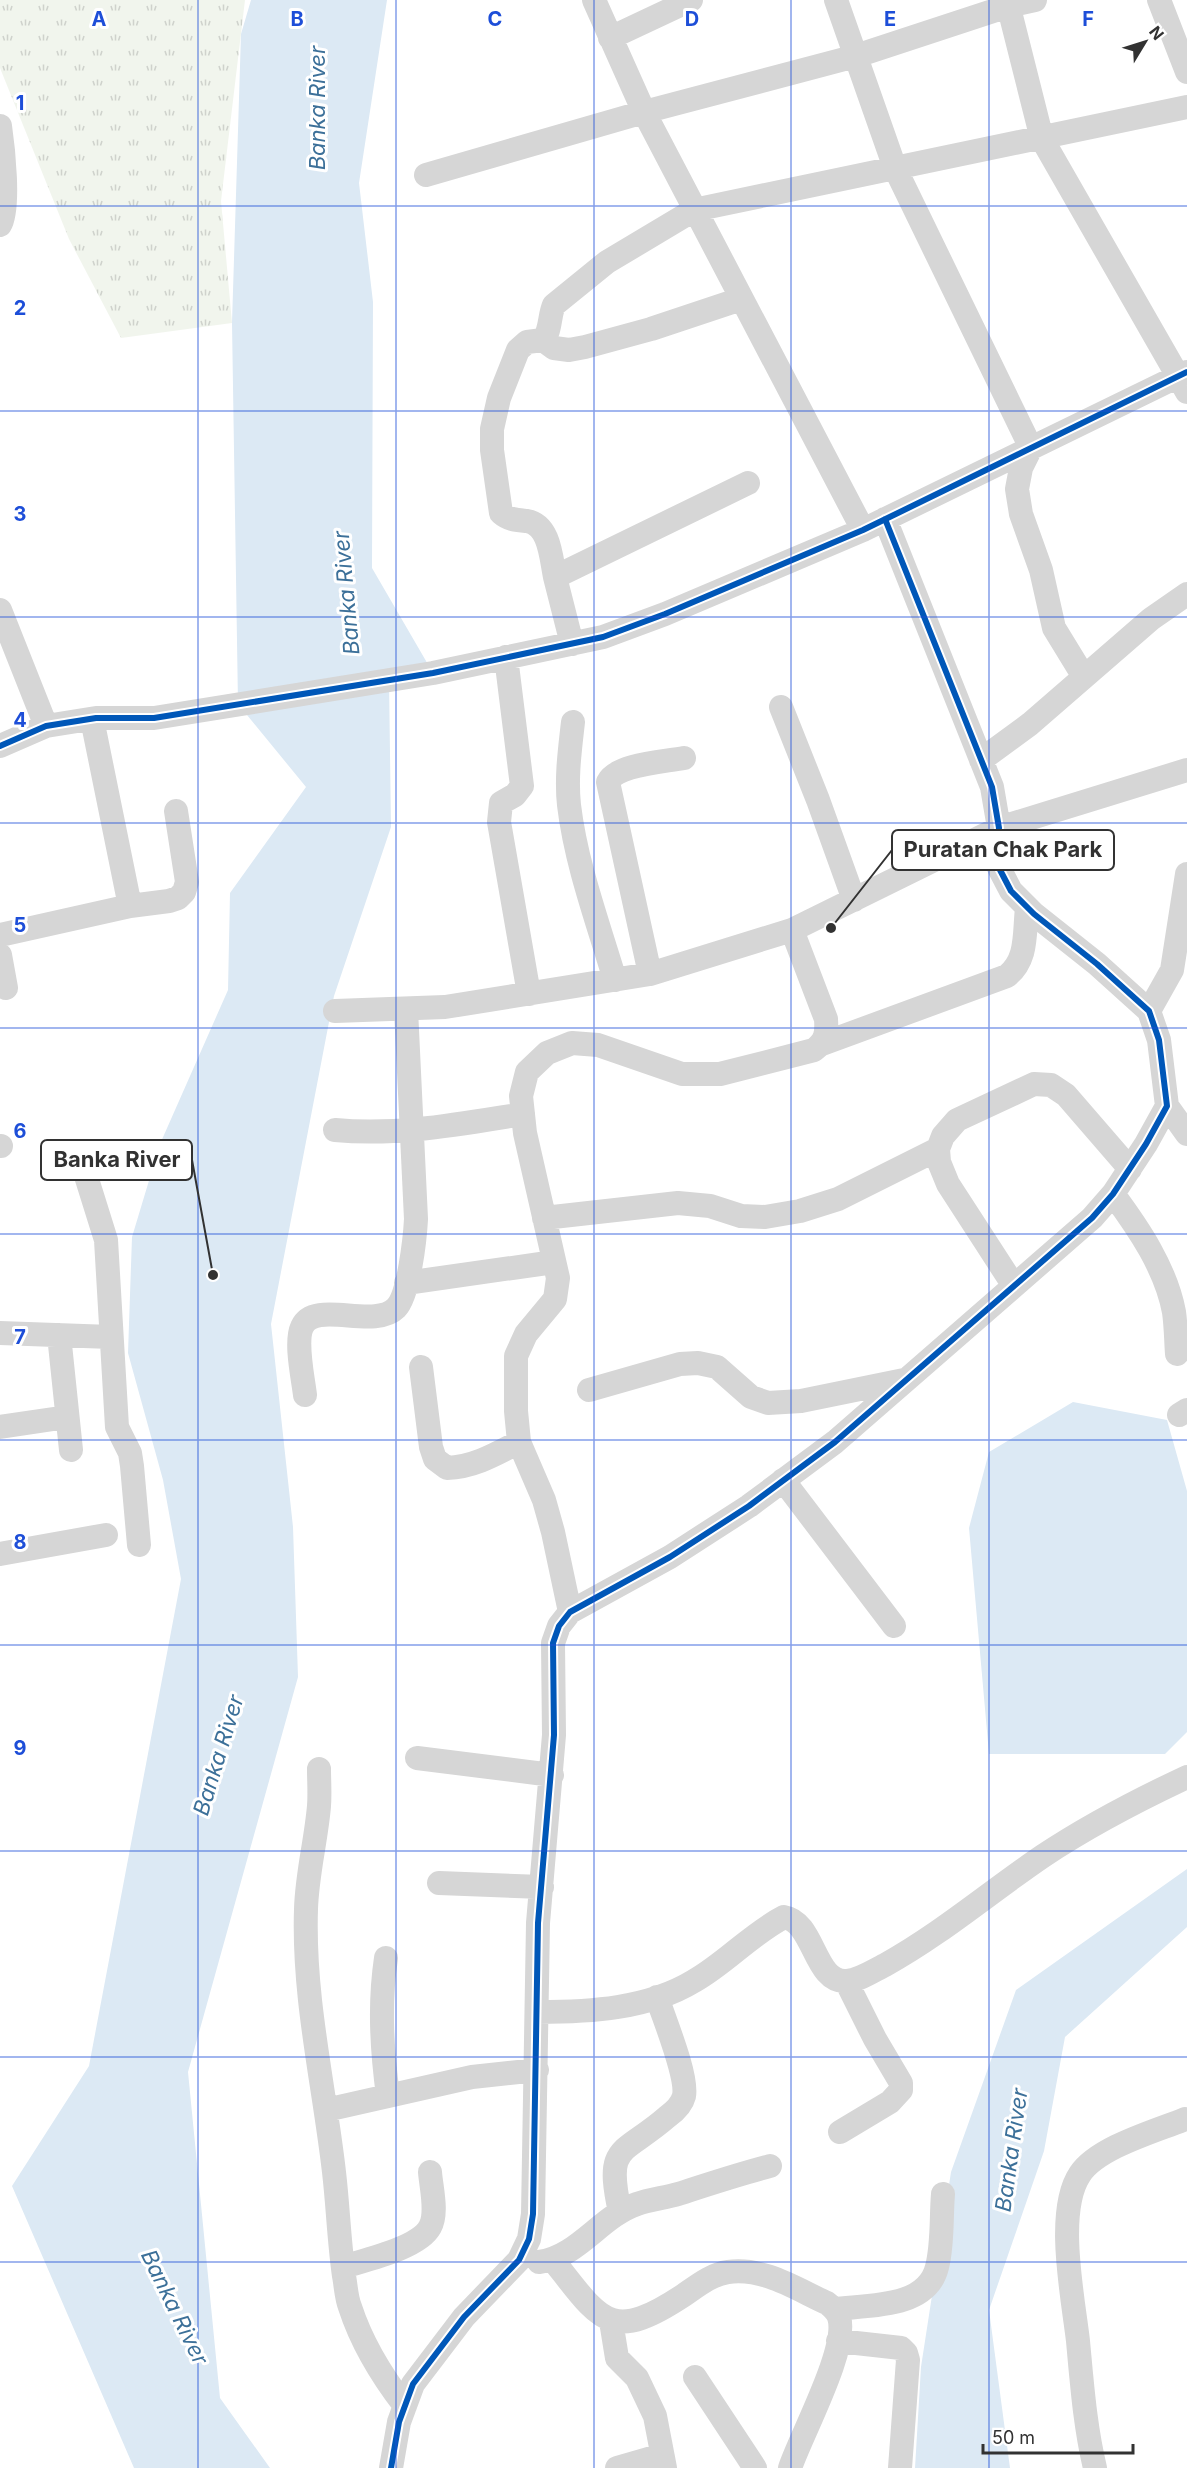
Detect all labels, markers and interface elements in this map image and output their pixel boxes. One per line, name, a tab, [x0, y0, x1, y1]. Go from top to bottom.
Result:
text: A	[92, 7, 107, 31]
text: B	[290, 7, 304, 31]
text: C	[488, 7, 502, 31]
text: D	[685, 7, 699, 31]
text: E	[884, 7, 896, 31]
text: F	[1082, 7, 1094, 31]
north arrow	[1115, 12, 1175, 72]
text: N	[1145, 22, 1168, 44]
water label: Banka River	[304, 45, 330, 170]
text: 1	[16, 91, 24, 115]
text: 2	[14, 296, 26, 320]
text: 3	[14, 502, 26, 526]
water label: Banka River	[328, 529, 364, 656]
text: 4	[13, 708, 27, 732]
callout: Puratan Chak Park	[892, 830, 1114, 870]
text: Puratan Chak Park	[904, 836, 1103, 862]
text: 5	[14, 913, 26, 937]
text: 6	[14, 1119, 27, 1143]
callout: Banka River	[41, 1140, 192, 1180]
text: Banka River	[53, 1146, 181, 1172]
text: 7	[14, 1325, 26, 1349]
text: 8	[13, 1530, 27, 1554]
water label: Banka River	[187, 1691, 249, 1818]
text: 9	[14, 1736, 27, 1760]
water label: Banka River	[989, 2086, 1033, 2213]
water label: Banka River	[136, 2245, 214, 2369]
scale bar	[983, 2417, 1133, 2455]
text: 50 m	[992, 2427, 1035, 2448]

